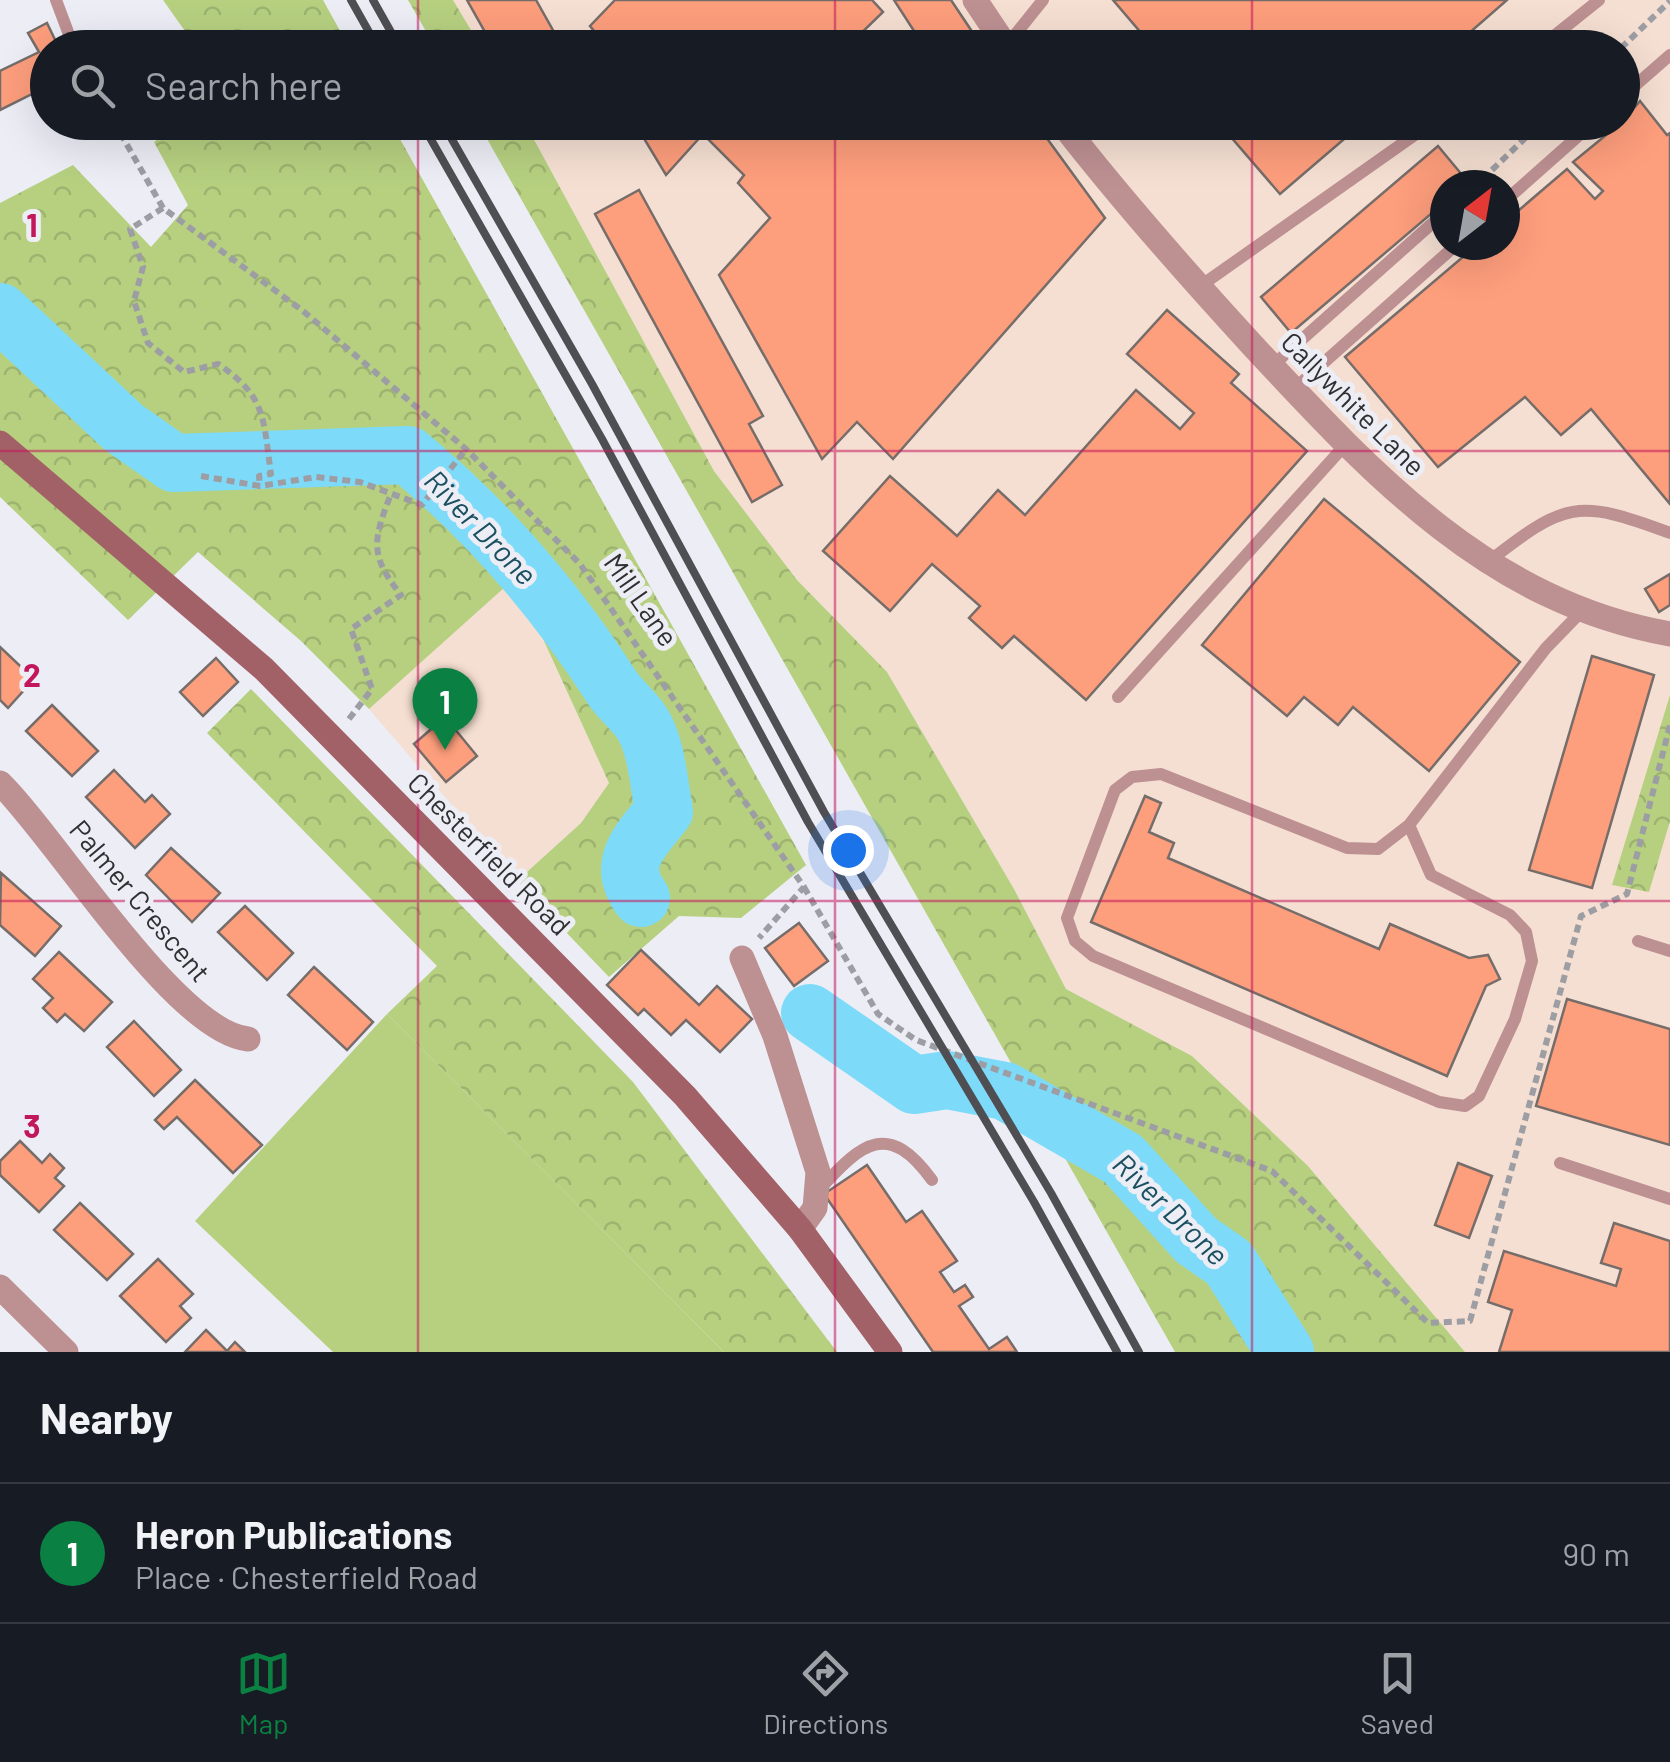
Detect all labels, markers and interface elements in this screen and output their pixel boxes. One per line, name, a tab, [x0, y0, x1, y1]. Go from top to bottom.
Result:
search box	[30, 30, 1640, 140]
icon: search	[65, 58, 120, 113]
text: Search here	[145, 62, 343, 108]
north arrow	[1430, 170, 1520, 260]
text: 1	[26, 205, 38, 243]
street label: Callywhite Lane	[1275, 324, 1433, 482]
water label: River Drone	[418, 462, 545, 592]
street label: Mill Lane	[598, 546, 686, 652]
text: 2	[23, 655, 41, 693]
pin: 1	[412, 668, 478, 750]
street label: Chesterfield Road	[401, 765, 578, 942]
street label: Palmer Crescent	[63, 813, 218, 988]
your location	[823, 825, 874, 876]
text: 3	[23, 1106, 41, 1144]
water label: River Drone	[1106, 1145, 1236, 1272]
text: Nearby	[40, 1392, 173, 1442]
text: Heron Publications	[135, 1511, 452, 1557]
text: 1	[67, 1534, 78, 1572]
text: 90 m	[1562, 1534, 1630, 1572]
text: Place · Chesterfield Road	[135, 1557, 478, 1595]
tab: Map	[236, 1646, 291, 1740]
tab: Directions	[763, 1646, 888, 1740]
tab: Saved	[1360, 1646, 1434, 1740]

